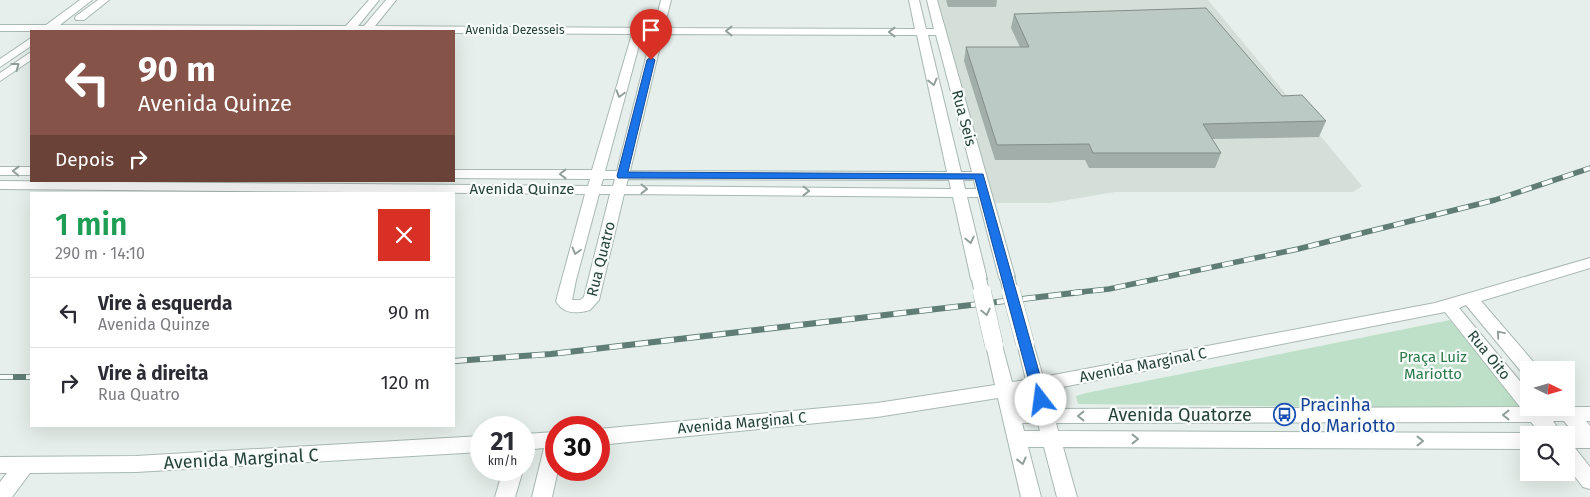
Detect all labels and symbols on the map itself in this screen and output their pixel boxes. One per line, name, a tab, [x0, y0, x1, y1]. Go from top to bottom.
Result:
pin	[630, 9, 672, 60]
street label: Avenida Dezesseis	[465, 23, 565, 37]
one-way arrow	[725, 26, 733, 36]
one-way arrow	[888, 27, 896, 37]
one-way arrow	[10, 64, 19, 72]
one-way arrow	[927, 77, 938, 86]
street label: Rua Seis	[948, 88, 980, 148]
one-way arrow	[615, 90, 625, 98]
one-way arrow	[11, 166, 19, 176]
one-way arrow	[559, 169, 567, 179]
street label: Avenida Quinze	[470, 180, 574, 198]
one-way arrow	[640, 184, 648, 194]
one-way arrow	[802, 186, 810, 196]
street label: Rua Quatro	[583, 220, 619, 298]
one-way arrow	[964, 235, 975, 244]
one-way arrow	[571, 246, 581, 254]
one-way arrow	[980, 308, 991, 317]
street label: Rua Oito	[1464, 327, 1514, 383]
one-way arrow	[1497, 331, 1506, 340]
street label: Avenida Marginal C	[1078, 344, 1209, 386]
park label: Praça Luiz Mariotto	[1399, 348, 1467, 383]
north arrow	[1520, 361, 1575, 416]
position arrow	[1014, 373, 1066, 425]
place label: Pracinha do Mariotto	[1300, 394, 1396, 437]
bus stop icon: Pracinha do Mariotto	[1272, 403, 1296, 427]
street label: Avenida Quatorze	[1108, 404, 1252, 426]
street label: Avenida Marginal C	[677, 408, 808, 438]
one-way arrow	[1502, 410, 1510, 420]
one-way arrow	[1077, 411, 1085, 421]
speed limit sign: 30	[545, 416, 610, 481]
one-way arrow	[1132, 434, 1140, 444]
one-way arrow	[1417, 436, 1425, 446]
street label: Avenida Marginal C	[163, 444, 319, 474]
one-way arrow	[1016, 456, 1027, 465]

